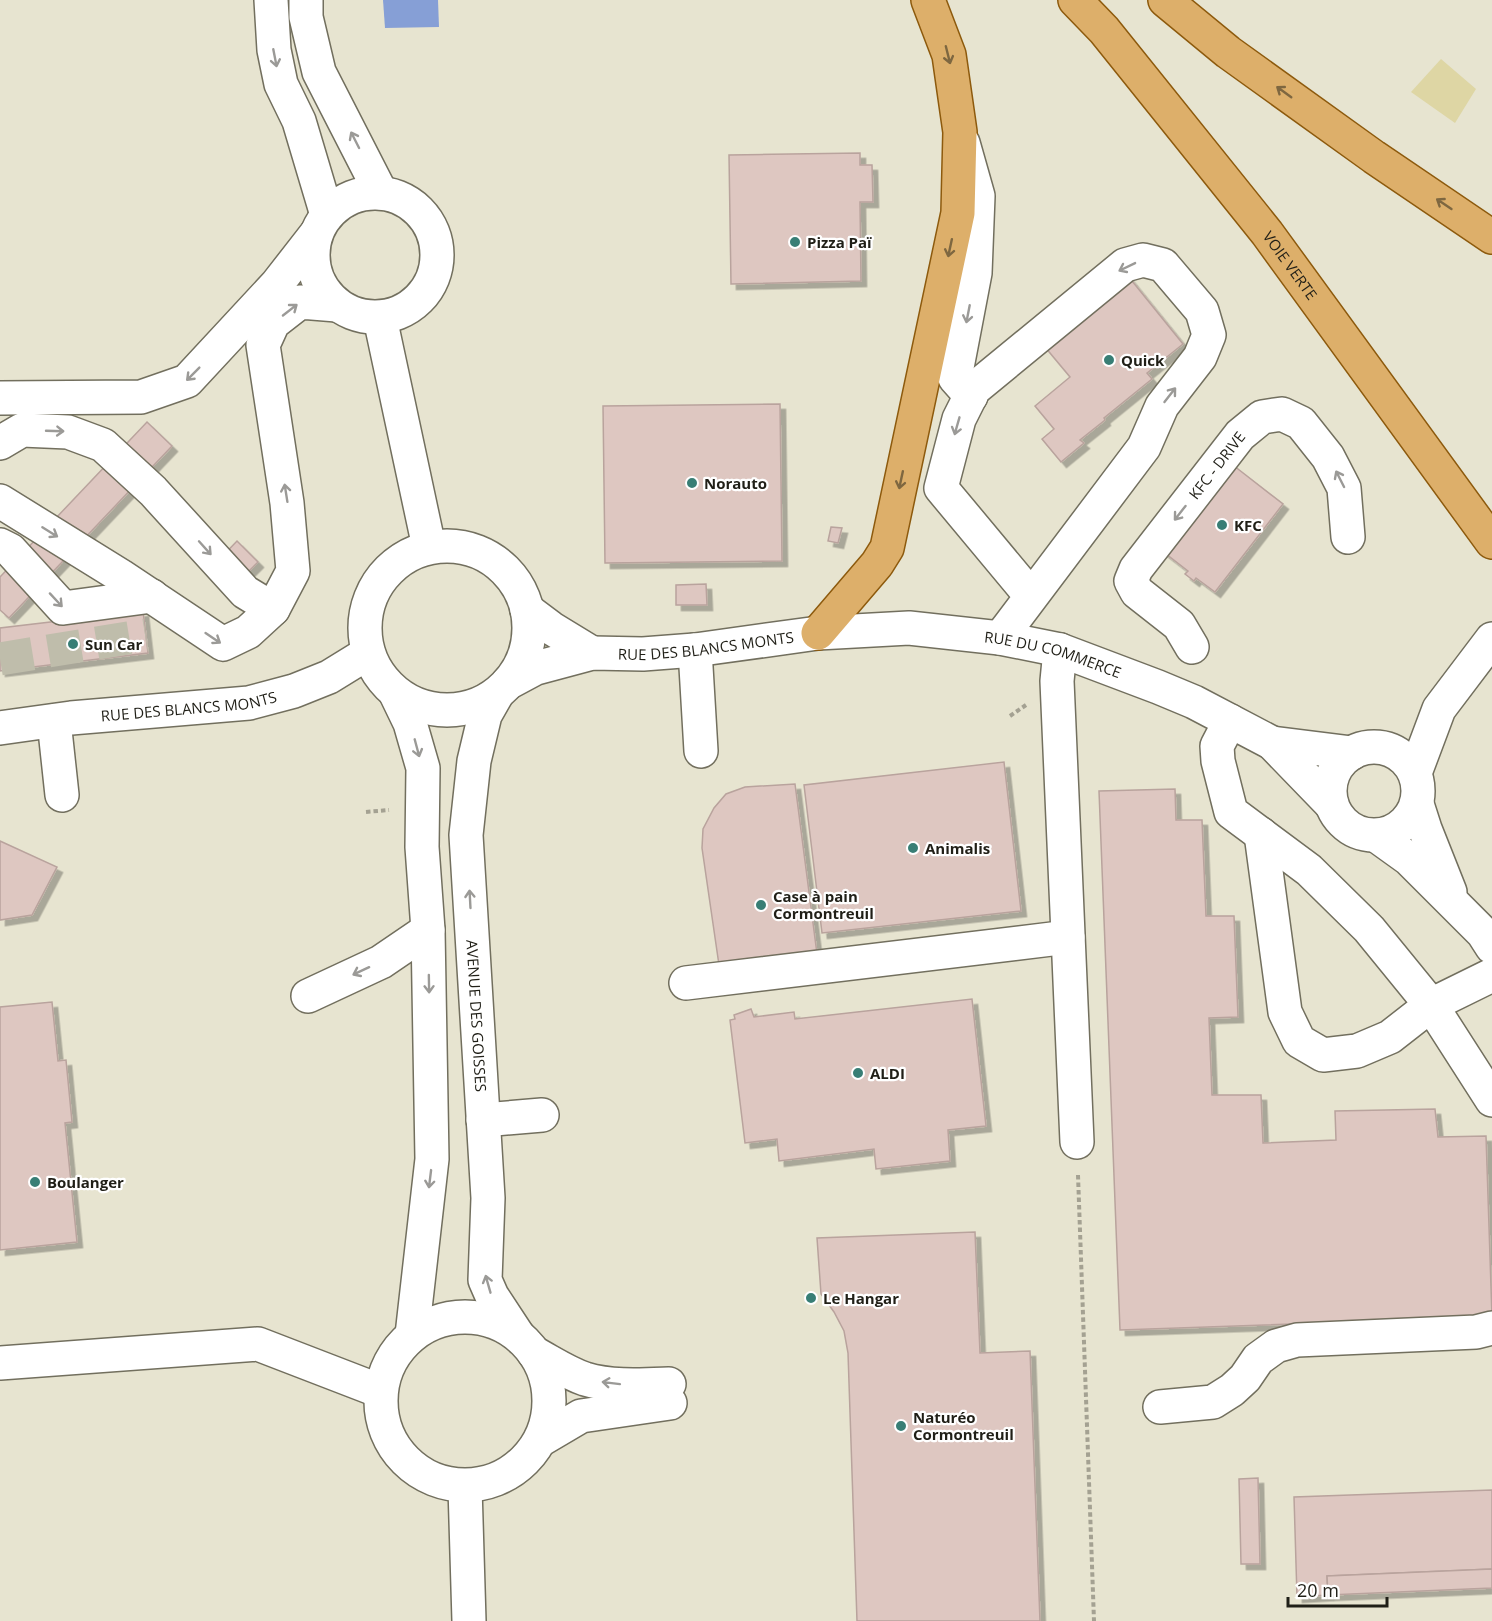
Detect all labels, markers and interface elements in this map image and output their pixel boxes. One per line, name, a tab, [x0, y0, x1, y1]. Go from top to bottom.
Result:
one-way arrow	[942, 45, 954, 64]
one-way arrow	[270, 48, 281, 68]
one-way arrow	[1277, 86, 1293, 98]
one-way arrow	[348, 132, 360, 150]
one-way arrow	[1436, 198, 1452, 210]
street label: VOIE VERTE	[1259, 227, 1322, 304]
place label: Pizza Paï	[807, 232, 872, 252]
marker: Pizza Paï	[788, 235, 802, 249]
one-way arrow	[944, 238, 956, 257]
one-way arrow	[1118, 261, 1136, 273]
one-way arrow	[962, 303, 973, 323]
one-way arrow	[282, 304, 298, 317]
place label: Quick	[1121, 350, 1165, 370]
marker: Quick	[1102, 353, 1116, 367]
one-way arrow	[186, 366, 201, 381]
one-way arrow	[1164, 387, 1177, 403]
one-way arrow	[951, 416, 962, 435]
one-way arrow	[45, 426, 65, 437]
street label: KFC - DRIVE	[1184, 427, 1249, 503]
one-way arrow	[895, 470, 906, 489]
one-way arrow	[1333, 471, 1345, 489]
place label: Norauto	[704, 473, 767, 493]
marker: Norauto	[685, 476, 699, 490]
one-way arrow	[280, 484, 291, 503]
one-way arrow	[1173, 504, 1186, 520]
place label: KFC	[1234, 515, 1262, 535]
marker: KFC	[1215, 518, 1229, 532]
one-way arrow	[41, 526, 58, 538]
one-way arrow	[198, 540, 212, 555]
one-way arrow	[49, 593, 63, 608]
street label: RUE DES BLANCS MONTS	[618, 626, 795, 664]
street label: RUE DU COMMERCE	[983, 626, 1124, 682]
one-way arrow	[205, 632, 221, 644]
place label: Sun Car	[85, 634, 142, 654]
marker: Sun Car	[66, 637, 80, 651]
street label: RUE DES BLANCS MONTS	[100, 686, 279, 725]
one-way arrow	[412, 738, 423, 757]
place label: Animalis	[925, 838, 990, 858]
marker: Animalis	[906, 841, 920, 855]
place label: Case à pain Cormontreuil	[773, 886, 874, 923]
one-way arrow	[465, 890, 476, 910]
marker: Case à pain Cormontreuil	[754, 898, 768, 912]
street label: AVENUE DES GOISSES	[462, 939, 492, 1092]
one-way arrow	[352, 966, 370, 978]
one-way arrow	[423, 973, 435, 993]
place label: ALDI	[870, 1063, 905, 1083]
marker: ALDI	[851, 1066, 865, 1080]
one-way arrow	[424, 1168, 435, 1188]
place label: Boulanger	[47, 1172, 124, 1192]
marker: Boulanger	[28, 1175, 42, 1189]
one-way arrow	[482, 1275, 493, 1294]
place label: Le Hangar	[823, 1288, 899, 1308]
marker: Le Hangar	[804, 1291, 818, 1305]
one-way arrow	[601, 1377, 621, 1388]
place label: Naturéo Cormontreuil	[913, 1407, 1014, 1444]
marker: Naturéo Cormontreuil	[894, 1419, 908, 1433]
scale bar	[1288, 1570, 1387, 1608]
text: 20 m	[1297, 1578, 1339, 1602]

